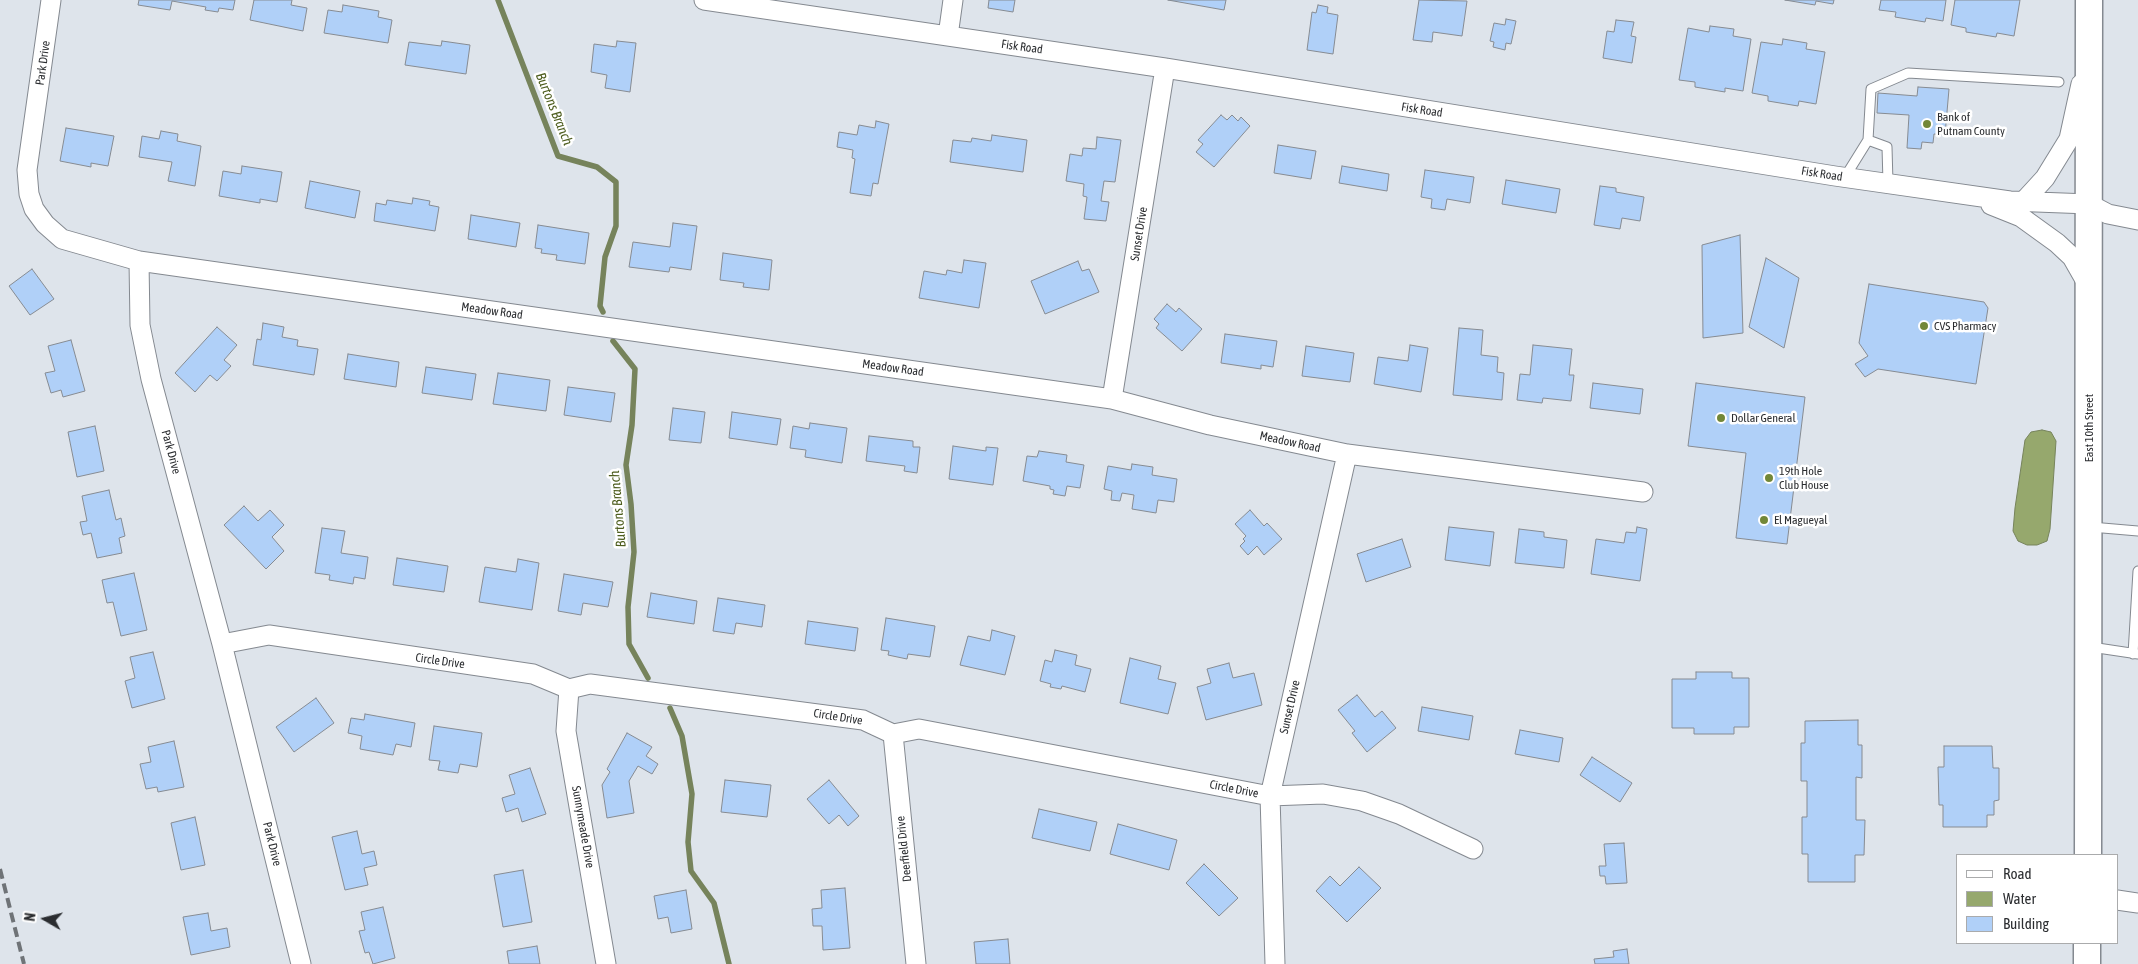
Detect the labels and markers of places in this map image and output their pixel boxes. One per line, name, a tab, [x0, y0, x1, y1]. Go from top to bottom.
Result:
place label: Bank of Putnam County	[1937, 110, 2005, 138]
marker: Bank of Putnam County	[1921, 118, 1933, 130]
place label: CVS Pharmacy	[1934, 319, 1996, 333]
marker: CVS Pharmacy	[1918, 320, 1930, 332]
place label: Dollar General	[1731, 411, 1796, 425]
marker: Dollar General	[1715, 412, 1727, 424]
place label: 19th Hole Club House	[1779, 464, 1829, 492]
marker: 19th Hole Club House	[1763, 472, 1775, 484]
place label: El Magueyal	[1774, 513, 1827, 527]
marker: El Magueyal	[1758, 514, 1770, 526]

